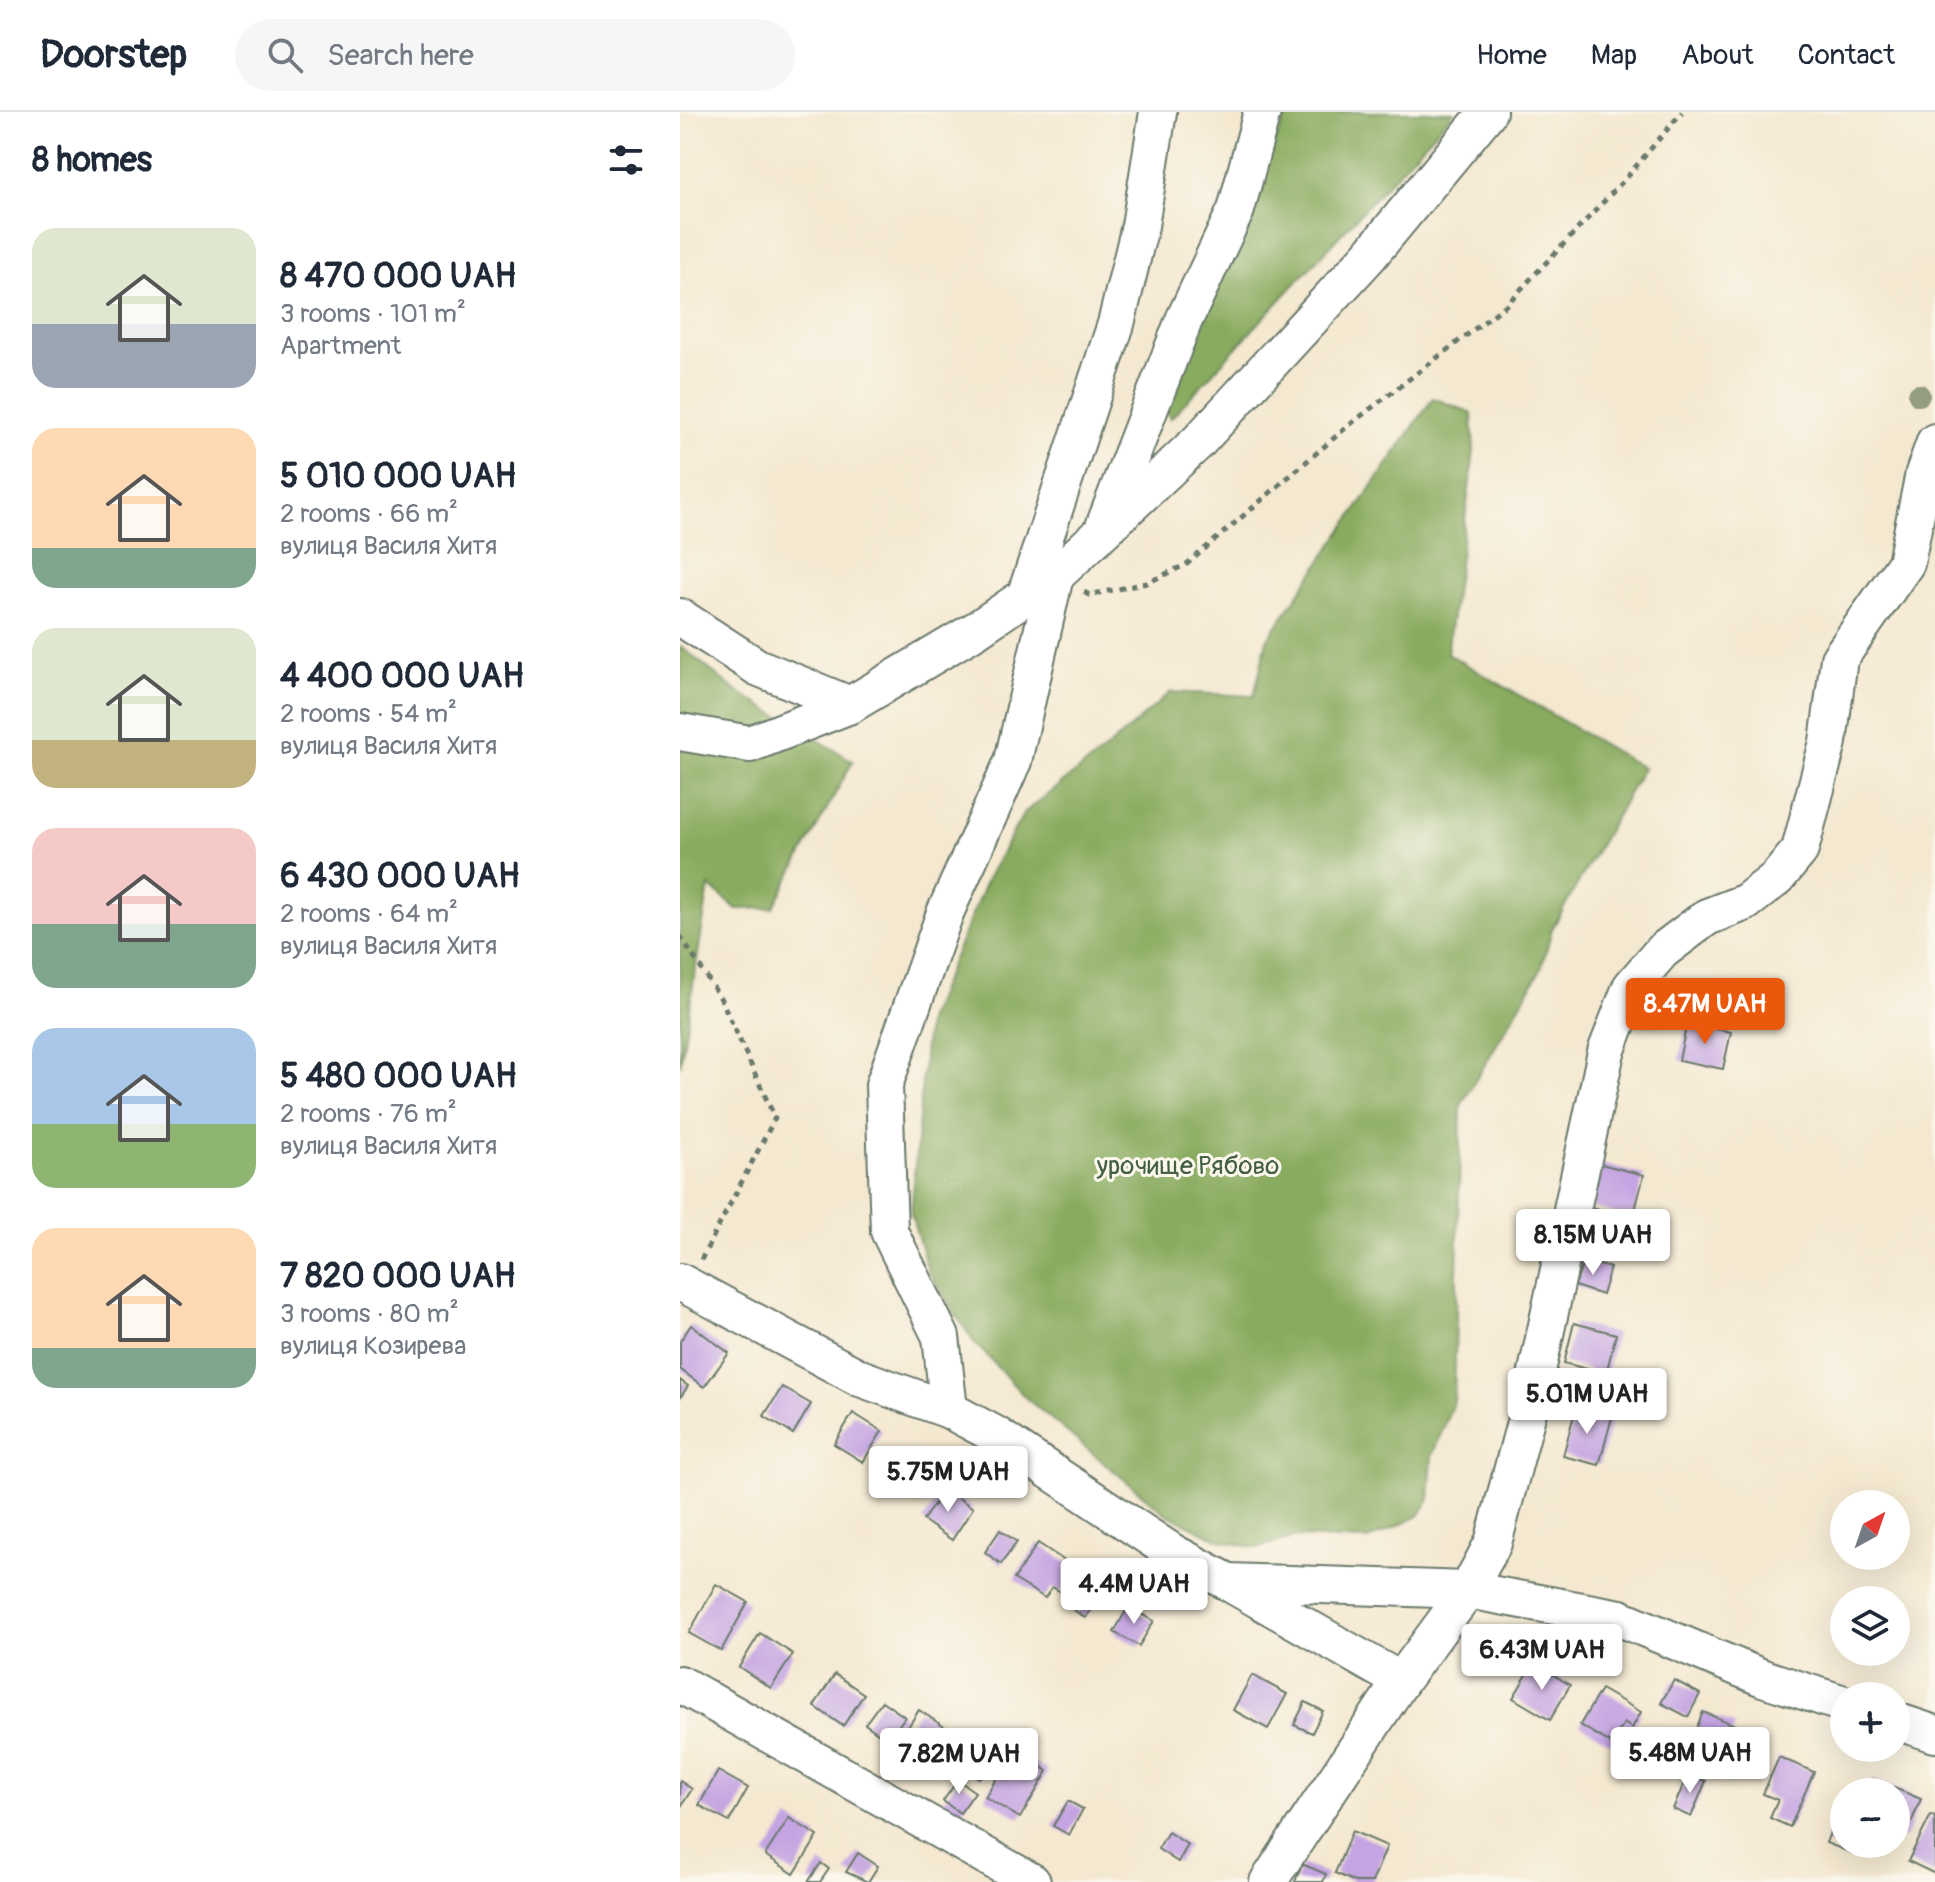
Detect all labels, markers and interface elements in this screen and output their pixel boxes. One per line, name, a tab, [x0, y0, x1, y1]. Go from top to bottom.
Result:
search box	[235, 19, 795, 91]
text: Doorstep	[40, 31, 187, 79]
icon: search	[263, 33, 307, 77]
text: Search here	[327, 37, 474, 74]
text: Home	[1476, 38, 1547, 73]
text: Map	[1591, 38, 1637, 73]
text: About	[1681, 38, 1754, 73]
text: Contact	[1798, 38, 1895, 73]
icon: filters	[604, 138, 648, 182]
text: 8 homes	[32, 139, 152, 182]
text: 8 470 000 UAH	[280, 255, 516, 298]
icon: home	[96, 260, 192, 356]
text: 3 rooms · 101 m²	[280, 298, 466, 330]
text: Apartment	[280, 330, 401, 362]
text: 5 010 000 UAH	[280, 455, 516, 498]
icon: home	[96, 460, 192, 556]
text: 2 rooms · 66 m²	[280, 498, 458, 530]
text: вулиця Василя Хитя	[280, 530, 497, 562]
text: 4 400 000 UAH	[280, 655, 524, 698]
icon: home	[96, 660, 192, 756]
text: 2 rooms · 54 m²	[280, 698, 457, 730]
text: вулиця Василя Хитя	[280, 730, 497, 762]
text: 6 430 000 UAH	[280, 855, 520, 898]
icon: home	[96, 860, 192, 956]
text: 2 rooms · 64 m²	[280, 898, 458, 930]
text: вулиця Василя Хитя	[280, 930, 497, 962]
pin: 8.47M UAH	[1613, 978, 1797, 1046]
text: 8.47M UAH	[1644, 988, 1766, 1020]
text: 5 480 000 UAH	[280, 1055, 516, 1098]
icon: home	[96, 1060, 192, 1156]
text: 2 rooms · 76 m²	[280, 1098, 457, 1130]
text: вулиця Василя Хитя	[280, 1130, 497, 1162]
park label: урочище Рябово	[1096, 1150, 1279, 1182]
pin: 8.15M UAH	[1501, 1209, 1685, 1277]
text: 8.15M UAH	[1534, 1219, 1652, 1251]
text: 7 820 000 UAH	[280, 1255, 515, 1298]
icon: home	[96, 1260, 192, 1356]
text: 3 rooms · 80 m²	[280, 1298, 459, 1330]
text: вулиця Козирева	[280, 1330, 466, 1362]
pin: 5.01M UAH	[1495, 1368, 1679, 1436]
text: 5.01M UAH	[1526, 1378, 1648, 1410]
pin: 5.75M UAH	[856, 1446, 1040, 1514]
text: 5.75M UAH	[887, 1456, 1009, 1488]
north arrow	[1830, 1490, 1910, 1570]
map controls	[1830, 1490, 1910, 1858]
pin: 4.4M UAH	[1051, 1558, 1217, 1626]
text: 4.4M UAH	[1079, 1568, 1189, 1600]
button: layers	[1830, 1586, 1910, 1666]
pin: 6.43M UAH	[1450, 1624, 1634, 1692]
text: 6.43M UAH	[1479, 1634, 1605, 1666]
button: +	[1830, 1682, 1910, 1762]
pin: 5.48M UAH	[1598, 1727, 1782, 1795]
pin: 7.82M UAH	[867, 1728, 1051, 1796]
text: 5.48M UAH	[1629, 1737, 1751, 1769]
text: 7.82M UAH	[898, 1738, 1020, 1770]
button: −	[1830, 1778, 1910, 1858]

